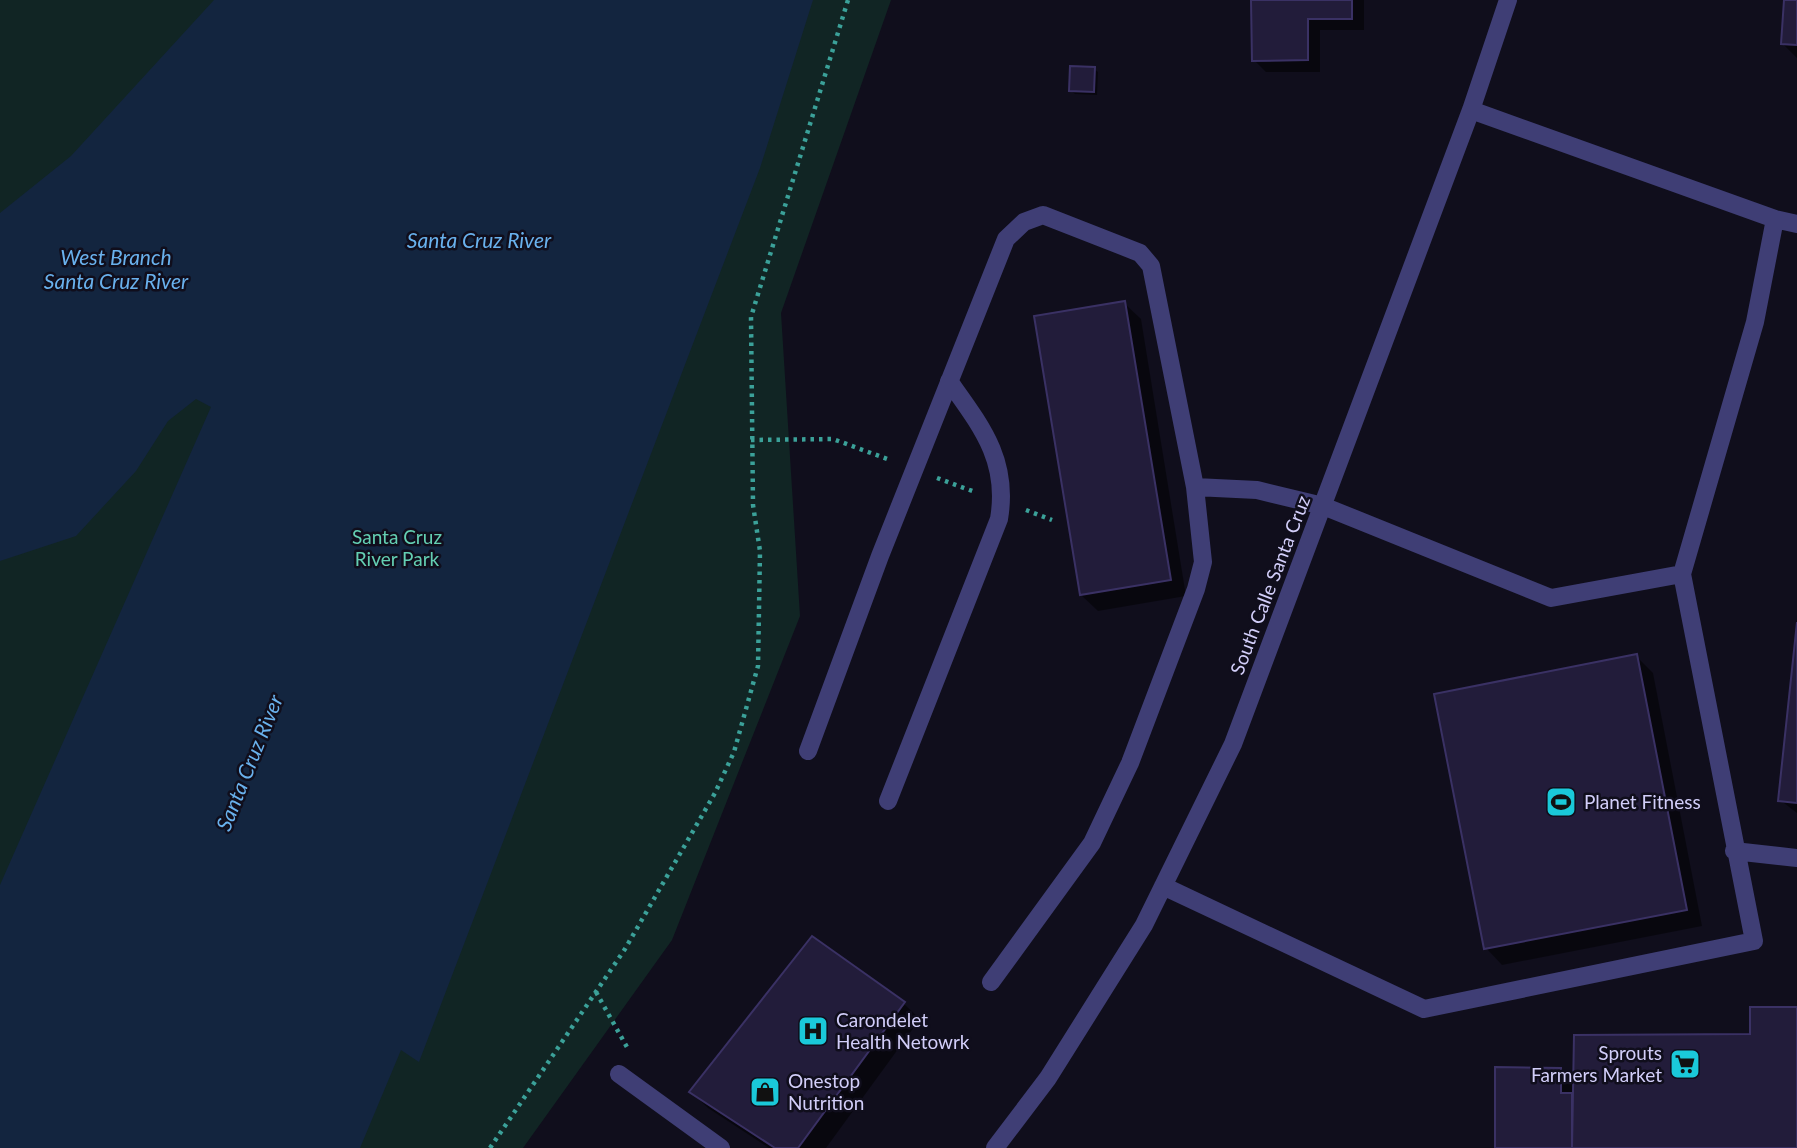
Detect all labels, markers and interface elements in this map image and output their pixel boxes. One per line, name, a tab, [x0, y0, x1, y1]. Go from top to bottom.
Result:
water label: Santa Cruz River	[407, 227, 552, 252]
water label: West Branch Santa Cruz River	[44, 244, 189, 293]
street label: South Calle Santa Cruz	[1225, 492, 1314, 678]
park label: Santa Cruz River Park	[352, 525, 442, 570]
water label: Santa Cruz River	[210, 690, 288, 834]
sports icon: Planet Fitness	[1544, 785, 1578, 819]
place label: Planet Fitness	[1584, 790, 1701, 813]
place label: Carondelet Health Netowrk	[836, 1008, 970, 1053]
hospital icon: Carondelet Health Netowrk	[796, 1014, 830, 1048]
place label: Sprouts Farmers Market	[1531, 1041, 1662, 1086]
supermarket icon: Sprouts Farmers Market	[1668, 1047, 1702, 1081]
place label: Onestop Nutrition	[788, 1069, 864, 1114]
shop icon: Onestop Nutrition	[748, 1075, 782, 1109]

